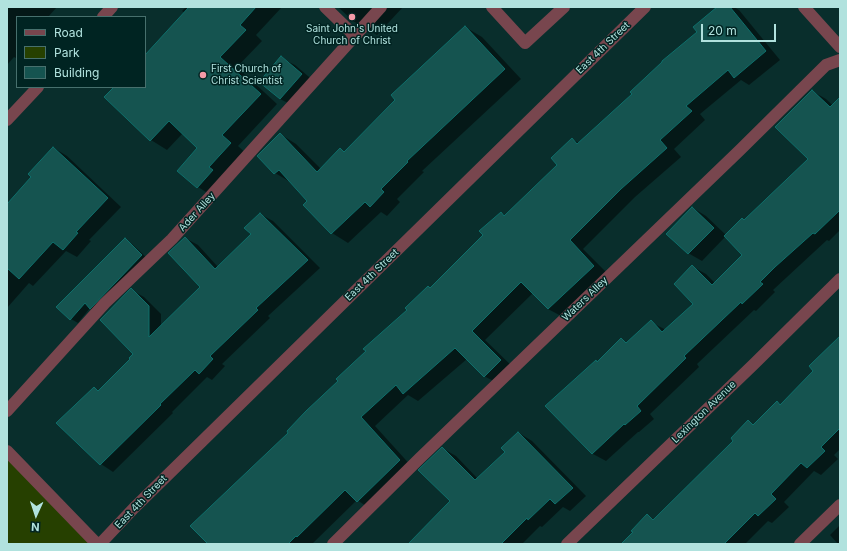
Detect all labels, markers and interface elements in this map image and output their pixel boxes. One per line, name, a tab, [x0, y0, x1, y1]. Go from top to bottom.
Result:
marker: Saint John's United Church of Christ	[347, 12, 357, 22]
legend	[16, 16, 146, 88]
scale bar	[703, 16, 778, 42]
street label: East 4th Street	[574, 19, 632, 77]
place label: Saint John's United Church of Christ	[306, 23, 398, 46]
text: 20 m	[708, 23, 737, 38]
text: Road	[54, 25, 83, 40]
text: Park	[54, 45, 80, 60]
place label: First Church of Christ Scientist	[211, 63, 282, 86]
text: Building	[54, 65, 99, 80]
marker: First Church of Christ Scientist	[198, 70, 208, 80]
street label: Ader Alley	[176, 190, 218, 234]
street label: East 4th Street	[343, 246, 401, 304]
street label: Waters Alley	[560, 274, 610, 324]
street label: Lexington Avenue	[670, 378, 738, 446]
street label: East 4th Street	[112, 473, 170, 531]
north arrow	[16, 495, 56, 535]
text: N	[31, 520, 40, 534]

